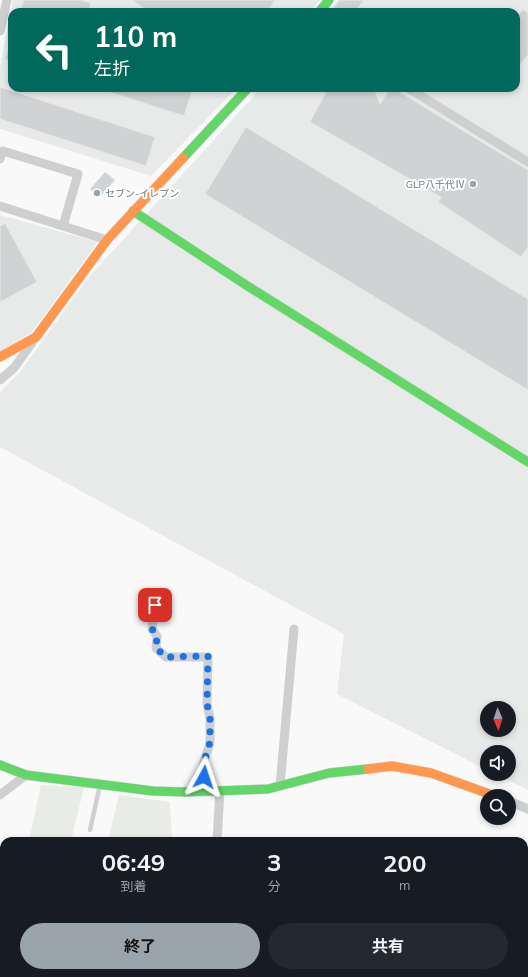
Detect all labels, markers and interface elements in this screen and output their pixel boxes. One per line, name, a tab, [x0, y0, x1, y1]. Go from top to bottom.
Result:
text: 110 m	[94, 19, 177, 54]
icon: left	[28, 24, 80, 76]
text: 左折	[94, 57, 130, 80]
place label: GLP八千代Ⅳ	[406, 178, 465, 191]
marker: GLP八千代Ⅳ	[468, 179, 478, 189]
place label: セブン-イレブン	[105, 187, 179, 200]
marker: セブン-イレブン	[92, 188, 102, 198]
pin	[138, 588, 172, 622]
icon: arrive	[144, 594, 166, 616]
north arrow	[480, 701, 516, 737]
map controls	[480, 701, 516, 825]
button: sound	[480, 745, 516, 781]
position arrow	[183, 756, 225, 798]
button: search	[480, 789, 516, 825]
text: 06:49	[102, 847, 165, 877]
text: 3	[267, 847, 281, 877]
text: 200	[383, 848, 426, 878]
text: m	[399, 877, 410, 893]
text: 到着	[120, 878, 146, 894]
text: 分	[268, 878, 281, 894]
button: 終了	[20, 923, 260, 969]
button: 共有	[268, 923, 508, 969]

